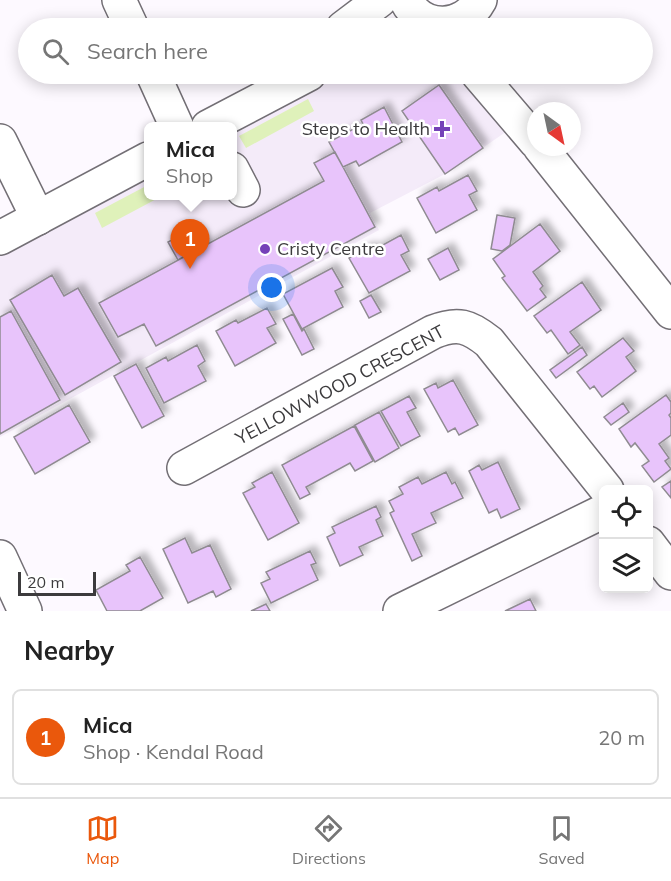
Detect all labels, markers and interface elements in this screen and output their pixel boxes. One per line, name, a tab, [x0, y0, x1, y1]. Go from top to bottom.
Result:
search box	[18, 18, 653, 84]
icon: search	[39, 35, 72, 68]
text: Search here	[87, 37, 208, 65]
north arrow	[527, 102, 581, 156]
place label: Steps to Health	[302, 117, 430, 140]
popup	[144, 122, 237, 200]
marker: Steps to Health	[435, 122, 449, 136]
text: Mica	[166, 135, 215, 163]
text: Shop	[166, 163, 213, 188]
pin: 1	[170, 220, 210, 269]
place label: Cristy Centre	[277, 237, 384, 260]
marker: Cristy Centre	[258, 242, 272, 256]
your location	[257, 273, 286, 302]
street label: YELLOWWOOD CRESCENT	[230, 320, 448, 450]
map controls	[599, 485, 653, 593]
button: locate	[599, 485, 653, 539]
button: layers	[599, 539, 653, 593]
scale bar	[18, 569, 96, 596]
text: 20 m	[27, 572, 64, 592]
text: Nearby	[24, 634, 114, 667]
text: Mica	[83, 711, 133, 739]
text: 1	[40, 725, 52, 750]
text: 20 m	[598, 725, 645, 750]
text: Shop · Kendal Road	[83, 739, 264, 764]
tab: Map	[86, 812, 119, 868]
tab: Directions	[292, 812, 366, 868]
tab: Saved	[539, 812, 585, 868]

